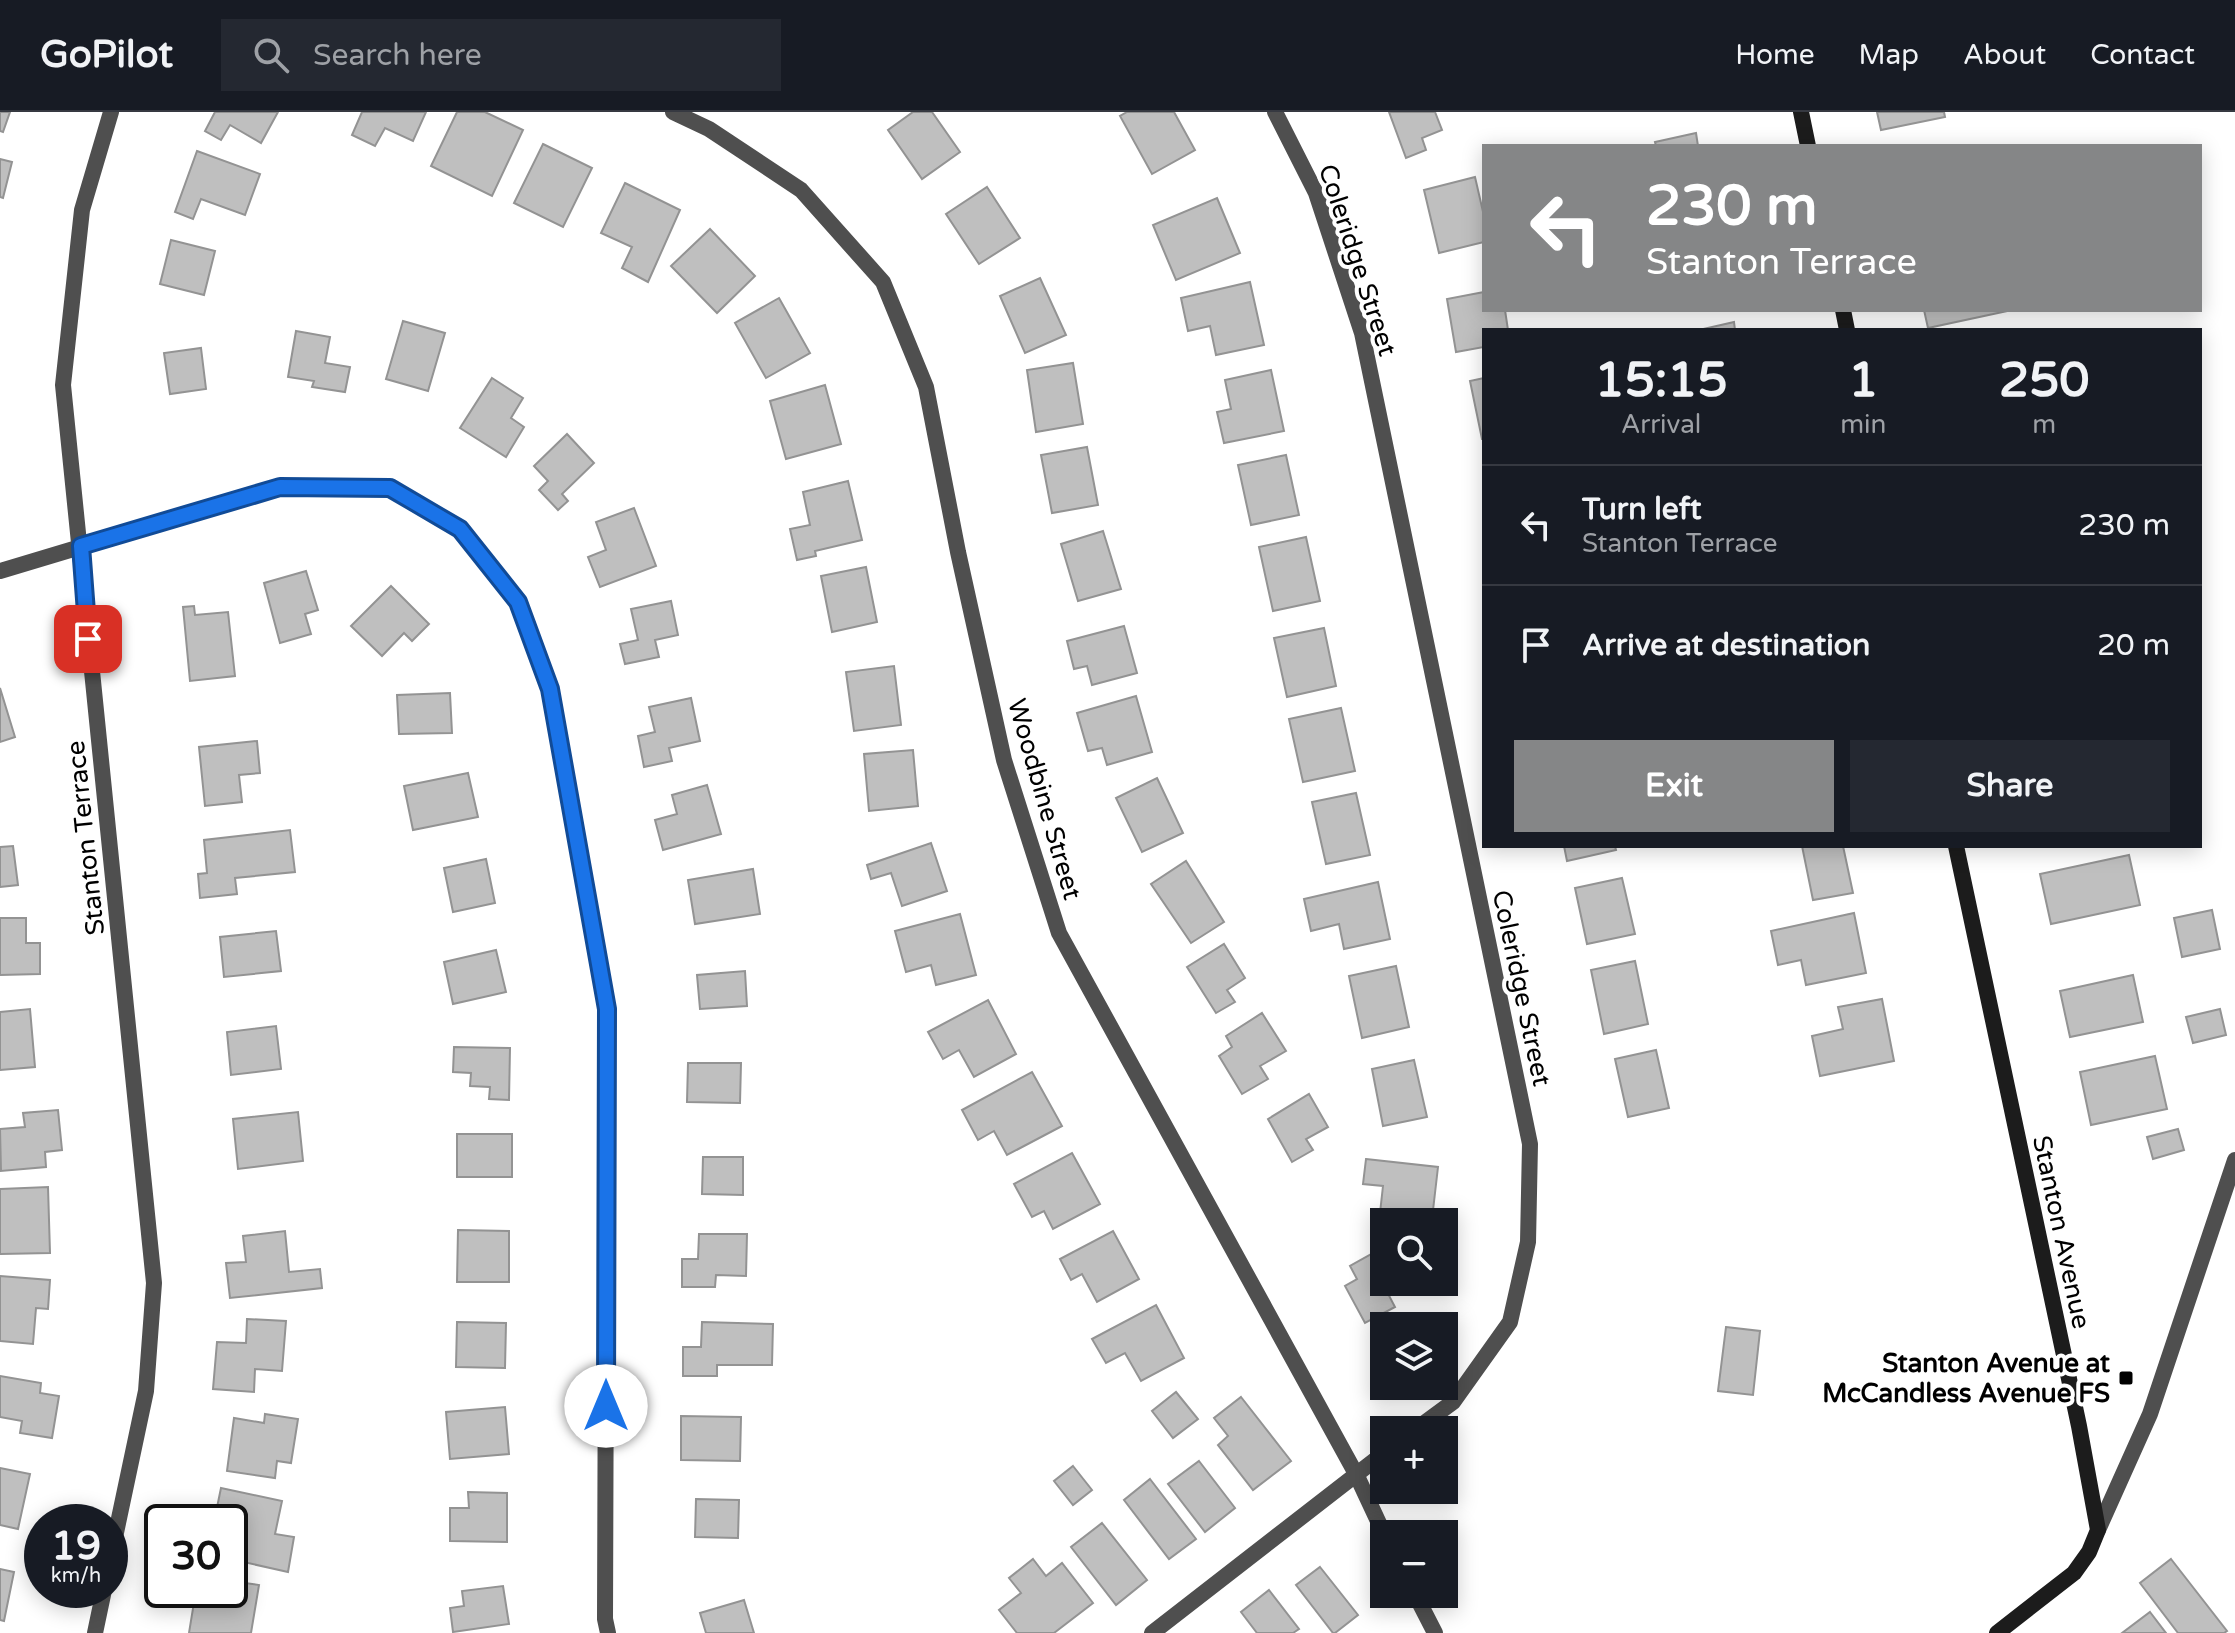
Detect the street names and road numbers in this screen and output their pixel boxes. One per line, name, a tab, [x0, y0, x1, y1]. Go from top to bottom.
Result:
street label: Coleridge Street	[1312, 160, 1403, 360]
street label: Woodbine Street	[1001, 695, 1088, 903]
street label: Stanton Terrace	[60, 739, 111, 937]
street label: Coleridge Street	[1486, 887, 1557, 1089]
street label: Stanton Avenue	[2026, 1133, 2097, 1332]

